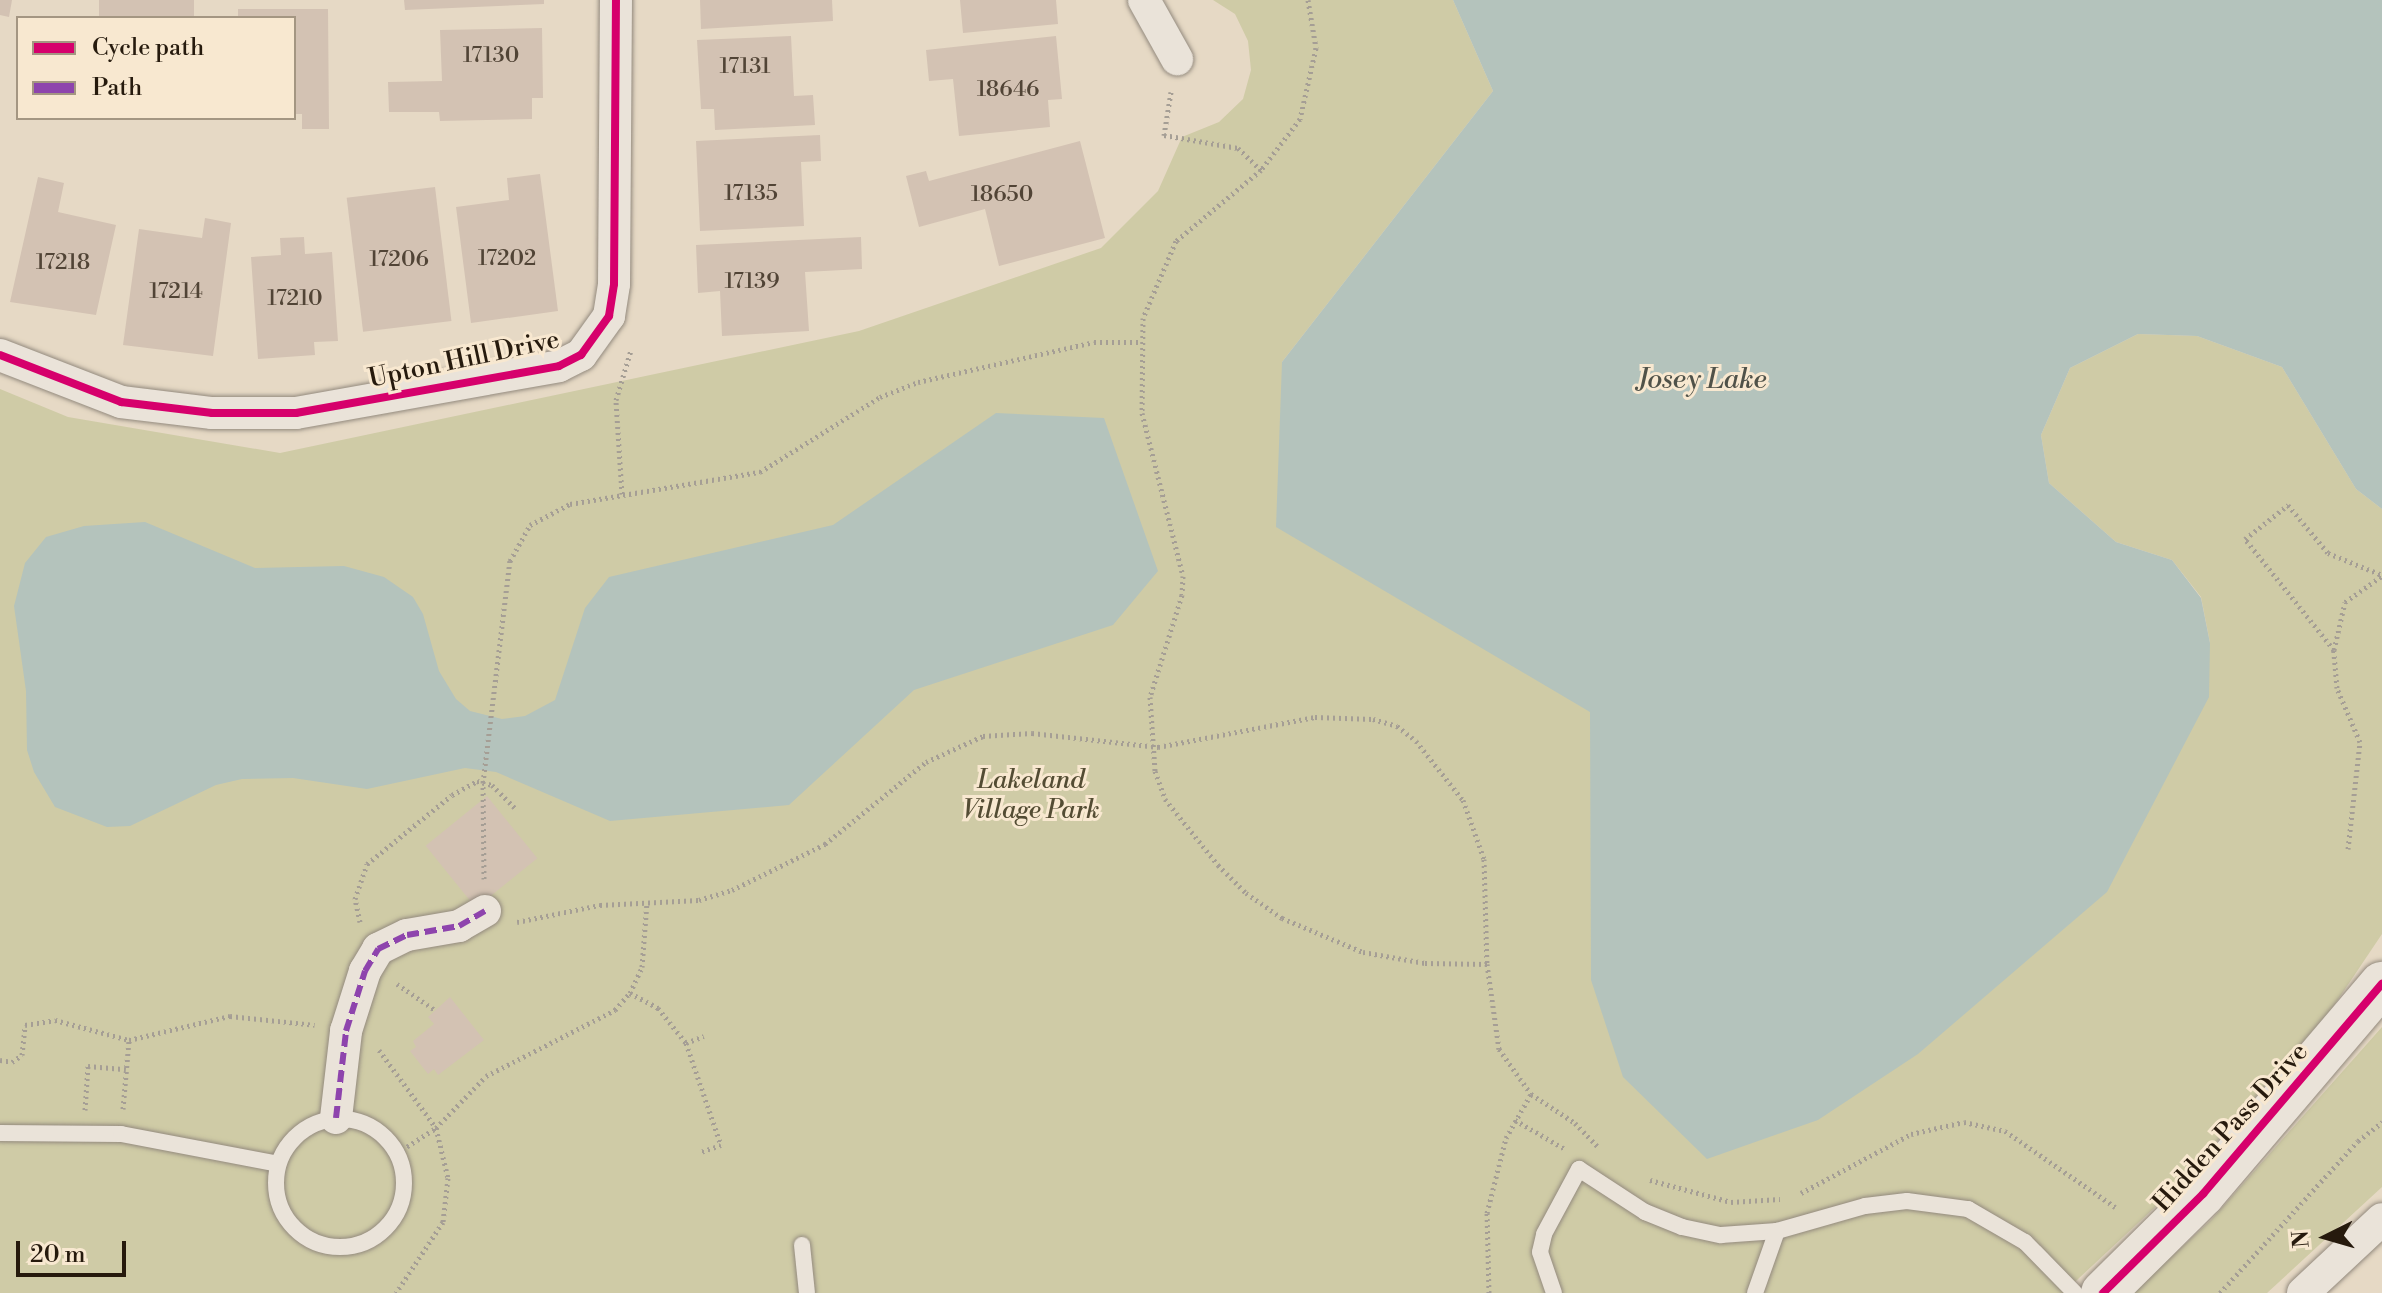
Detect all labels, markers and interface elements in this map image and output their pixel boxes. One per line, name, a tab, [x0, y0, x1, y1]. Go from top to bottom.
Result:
legend	[16, 16, 296, 120]
text: Cycle path	[92, 33, 204, 63]
house number: 17130	[463, 43, 519, 69]
house number: 17131	[720, 54, 770, 80]
text: Path	[92, 73, 142, 103]
house number: 18646	[977, 77, 1039, 103]
house number: 17135	[724, 181, 778, 207]
house number: 18650	[971, 182, 1033, 208]
house number: 17202	[478, 246, 536, 272]
house number: 17206	[369, 247, 429, 273]
house number: 17218	[36, 250, 90, 276]
house number: 17139	[724, 269, 780, 295]
house number: 17214	[149, 279, 203, 305]
house number: 17210	[267, 286, 323, 312]
street label: Upton Hill Drive	[366, 325, 562, 395]
water label: Josey Lake	[1638, 363, 1766, 397]
park label: Lakeland Village Park	[962, 765, 1100, 826]
street label: Hidden Pass Drive	[2147, 1037, 2315, 1219]
north arrow	[2286, 1197, 2366, 1277]
scale bar	[20, 1225, 130, 1275]
text: N	[2287, 1229, 2316, 1249]
text: 20 m	[30, 1240, 86, 1270]

